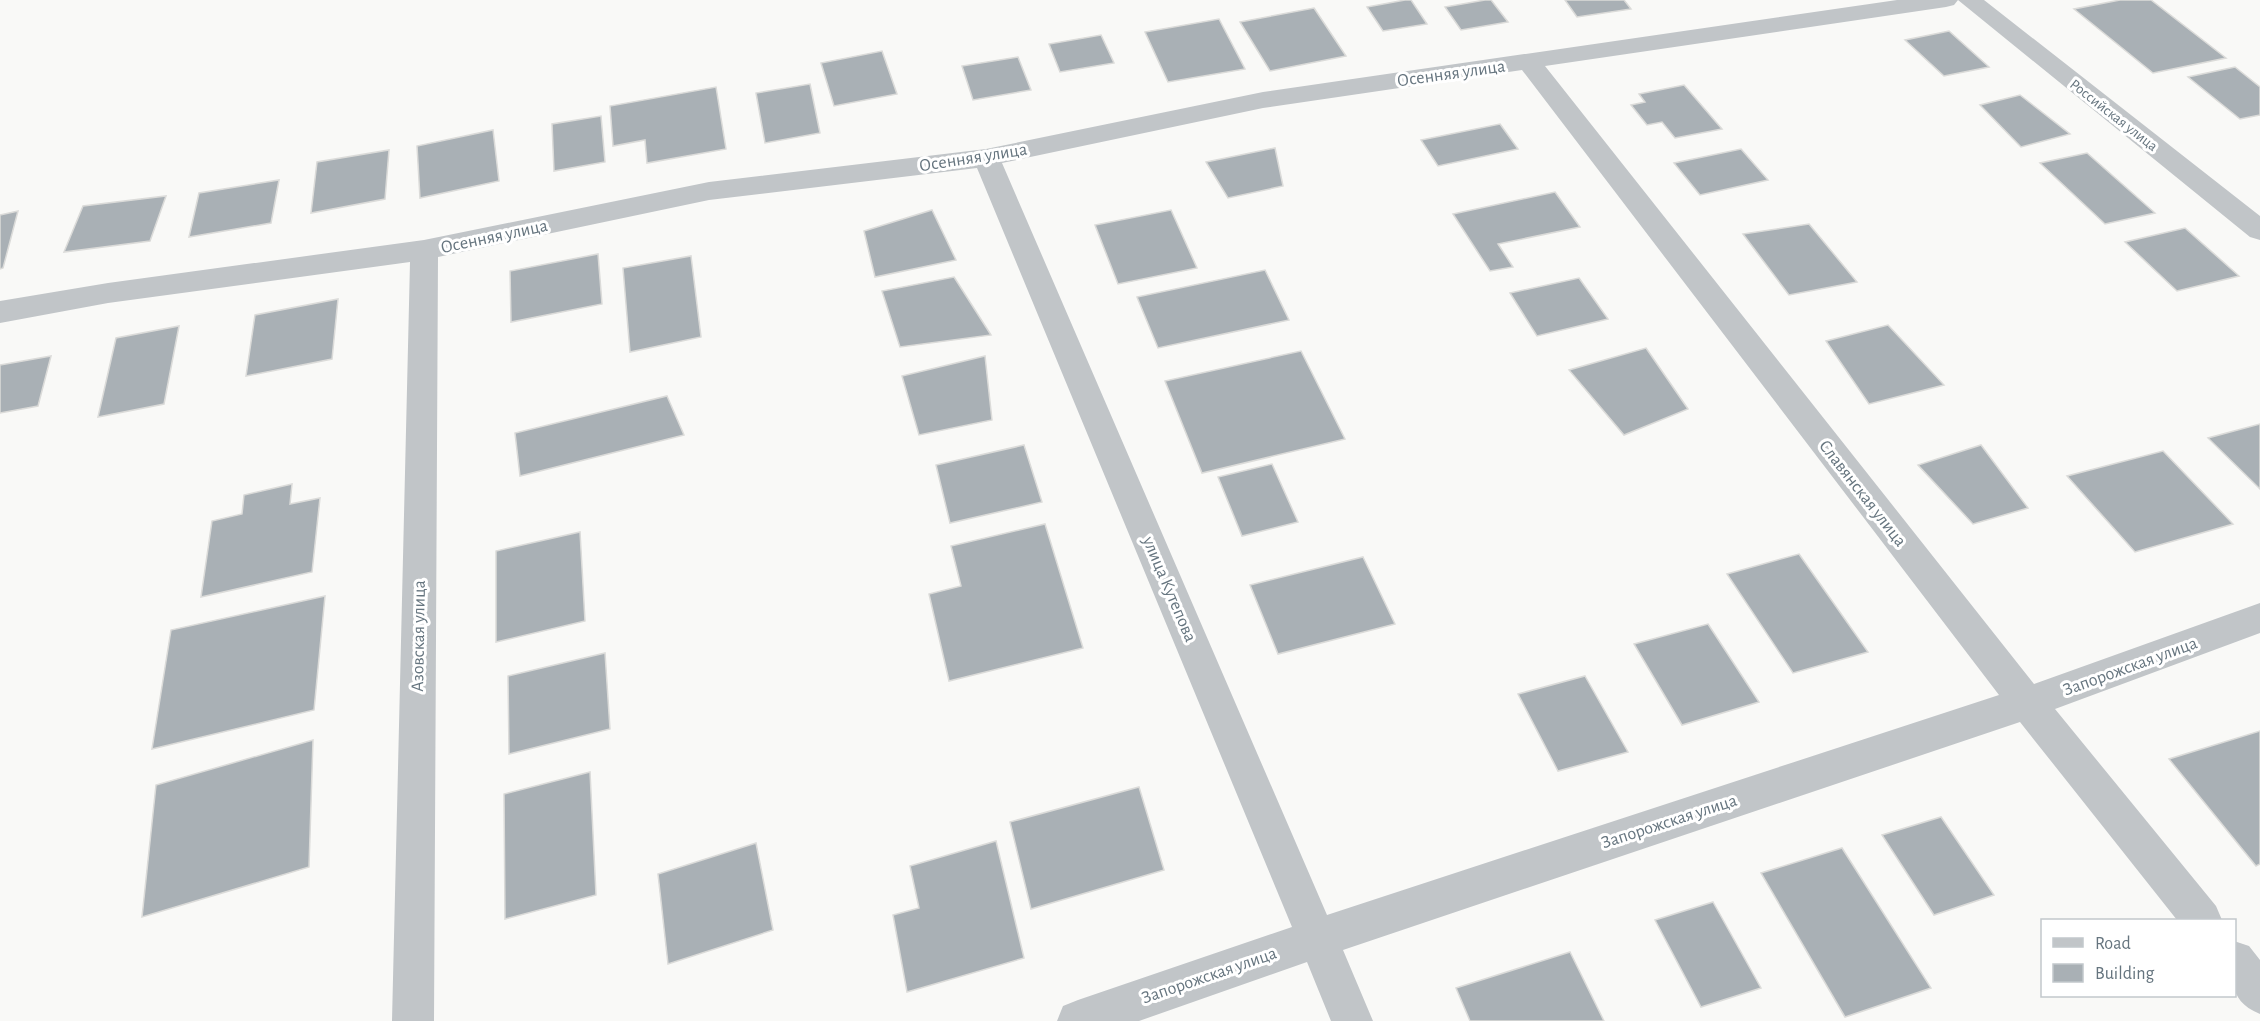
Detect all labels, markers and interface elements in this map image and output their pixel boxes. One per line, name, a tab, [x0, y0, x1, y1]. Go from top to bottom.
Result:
street label: Осенняя улица	[1396, 57, 1506, 90]
street label: Российская улица	[2067, 77, 2160, 154]
street label: Осенняя улица	[918, 141, 1028, 175]
street label: Осенняя улица	[439, 217, 549, 257]
street label: Славянская улица	[1815, 437, 1909, 550]
street label: улица Кутепова	[1138, 533, 1199, 645]
street label: Азовская улица	[409, 580, 429, 692]
street label: Запорожская улица	[2061, 634, 2200, 700]
street label: Запорожская улица	[1599, 792, 1739, 852]
legend	[2041, 919, 2236, 997]
text: Road	[2095, 935, 2131, 953]
street label: Запорожская улица	[1139, 944, 1279, 1007]
text: Building	[2095, 965, 2155, 983]

